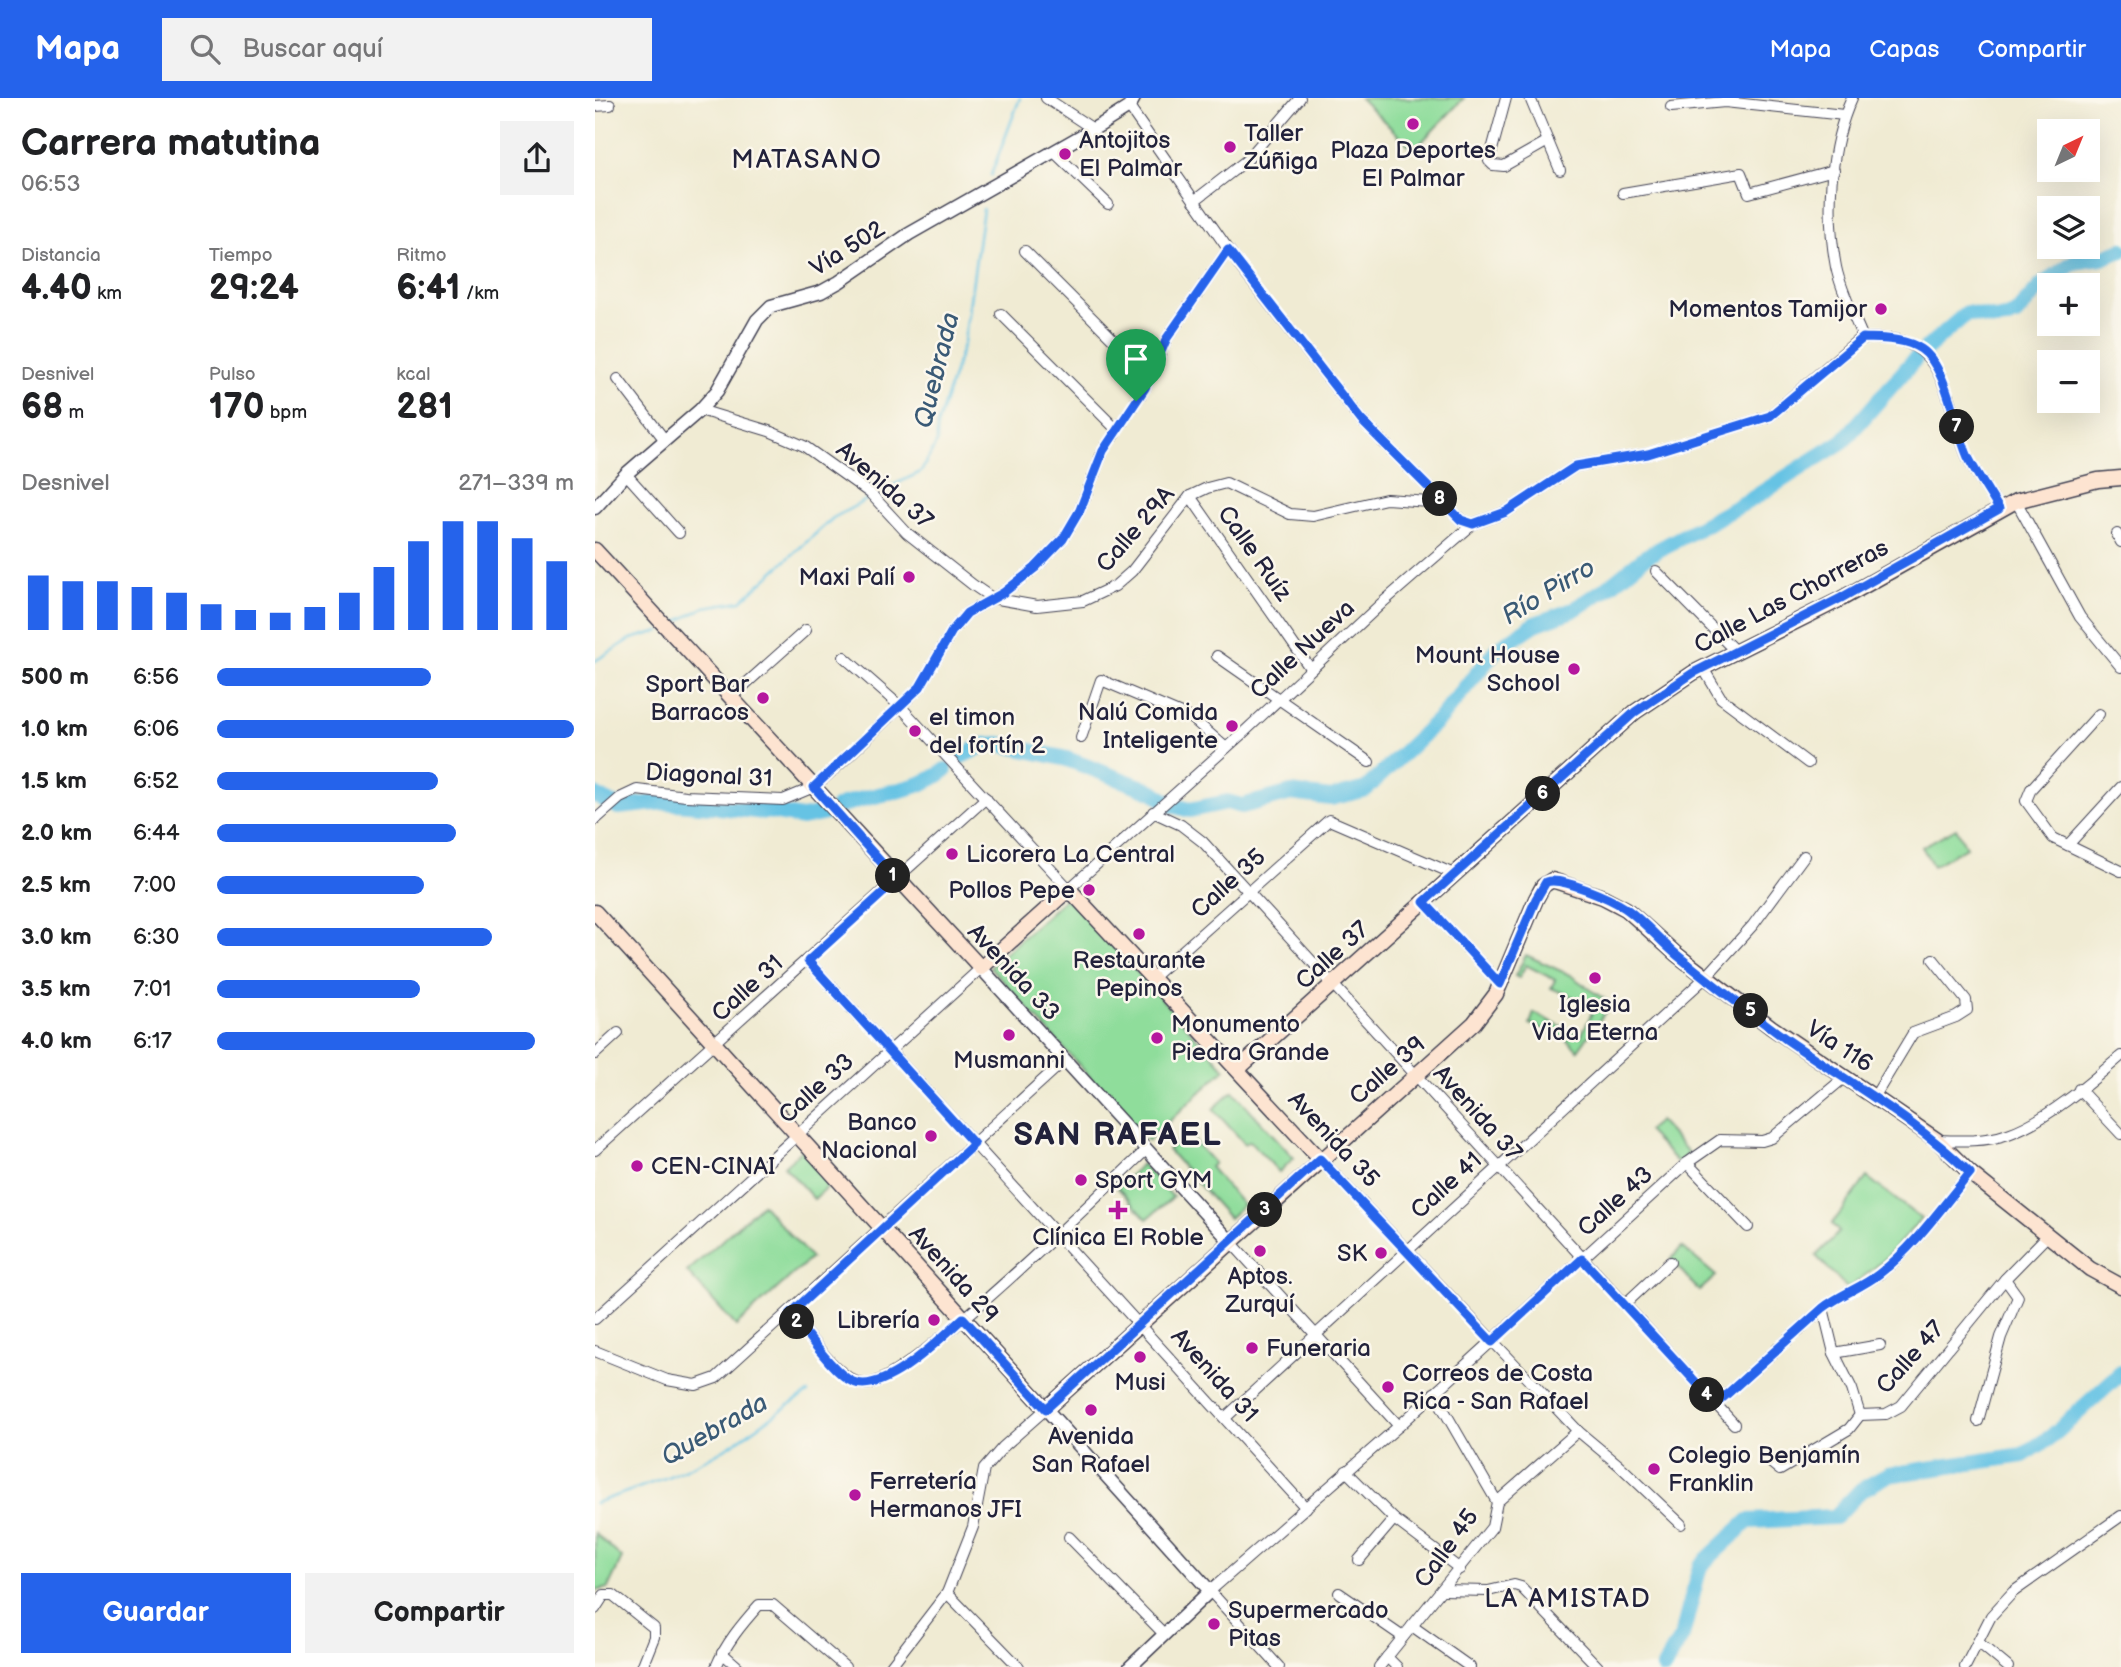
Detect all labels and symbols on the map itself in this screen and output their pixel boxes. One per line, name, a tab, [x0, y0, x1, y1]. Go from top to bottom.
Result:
marker: Plaza Deportes El Palmar	[1405, 116, 1421, 132]
place label: Taller Zúñiga	[1243, 119, 1318, 176]
north arrow	[2037, 119, 2100, 182]
place label: Antojitos El Palmar	[1079, 126, 1182, 183]
place label: Plaza Deportes El Palmar	[1330, 136, 1496, 193]
marker: Taller Zúñiga	[1222, 139, 1238, 155]
district label: MATASANO	[731, 145, 883, 176]
marker: Antojitos El Palmar	[1057, 146, 1073, 162]
street label: Vía 502	[805, 214, 890, 283]
place label: Momentos Tamijor	[1668, 295, 1867, 324]
marker: Momentos Tamijor	[1873, 301, 1889, 317]
water label: Quebrada	[908, 309, 967, 431]
pin	[1106, 329, 1166, 401]
pin: 7	[1939, 410, 1975, 444]
street label: Avenida 37	[830, 435, 939, 536]
street label: Calle 29A	[1090, 480, 1181, 578]
pin: 8	[1423, 482, 1457, 516]
street label: Calle Ruíz	[1211, 500, 1298, 607]
street label: Calle Las Chorreras	[1689, 533, 1893, 660]
water label: Río Pirro	[1497, 552, 1601, 632]
place label: Maxi Palí	[799, 563, 895, 592]
marker: Maxi Palí	[901, 569, 917, 585]
street label: Calle Nueva	[1244, 594, 1361, 705]
place label: Mount House School	[1415, 641, 1560, 698]
marker: Mount House School	[1566, 661, 1582, 677]
place label: Sport Bar Barracos	[645, 670, 749, 727]
marker: Sport Bar Barracos	[755, 690, 771, 706]
place label: Nalú Comida Inteligente	[1078, 698, 1218, 755]
place label: el timon del fortín 2	[929, 703, 1045, 760]
marker: Nalú Comida Inteligente	[1224, 718, 1240, 734]
marker: el timon del fortín 2	[907, 723, 923, 739]
street label: Diagonal 31	[645, 758, 773, 793]
pin: 6	[1525, 776, 1560, 812]
place label: Licorera La Central	[966, 840, 1175, 869]
street label: Calle 35	[1185, 842, 1272, 924]
marker: Licorera La Central	[944, 846, 960, 862]
pin: 1	[875, 858, 911, 894]
place label: Pollos Pepe	[948, 876, 1075, 905]
marker: Pollos Pepe	[1081, 882, 1097, 898]
street label: Calle 37	[1290, 915, 1375, 996]
street label: Avenida 33	[961, 918, 1066, 1027]
marker: Restaurante Pepinos	[1131, 926, 1147, 942]
place label: Restaurante Pepinos	[1073, 946, 1205, 1003]
street label: Calle 31	[706, 949, 789, 1028]
marker: Iglesia Vida Eterna	[1587, 970, 1603, 986]
place label: Iglesia Vida Eterna	[1532, 990, 1658, 1047]
pin: 5	[1733, 993, 1769, 1028]
place label: Monumento Piedra Grande	[1171, 1010, 1329, 1067]
street label: Vía 116	[1801, 1014, 1879, 1079]
marker: Musmanni	[1001, 1027, 1017, 1043]
marker: Monumento Piedra Grande	[1149, 1030, 1165, 1046]
street label: Calle 39	[1344, 1030, 1431, 1111]
place label: Musmanni	[953, 1046, 1065, 1075]
street label: Calle 33	[773, 1047, 860, 1130]
street label: Avenida 37	[1427, 1059, 1528, 1167]
street label: Avenida 35	[1282, 1085, 1386, 1193]
place label: Banco Nacional	[821, 1108, 917, 1165]
district label: SAN RAFAEL	[1013, 1116, 1223, 1155]
marker: Banco Nacional	[923, 1128, 939, 1144]
street label: Calle 41	[1405, 1146, 1488, 1225]
place label: CEN-CINAI	[651, 1152, 775, 1181]
marker: CEN-CINAI	[629, 1158, 645, 1174]
street label: Calle 43	[1572, 1160, 1659, 1243]
place label: Sport GYM	[1095, 1166, 1213, 1195]
marker: Sport GYM	[1073, 1172, 1089, 1188]
pin: 3	[1247, 1192, 1283, 1228]
marker: Clínica El Roble	[1108, 1200, 1128, 1220]
street label: Avenida 29	[903, 1220, 1005, 1329]
place label: Clínica El Roble	[1032, 1223, 1204, 1252]
place label: SK	[1337, 1239, 1368, 1268]
marker: Aptos. Zurquí	[1252, 1243, 1268, 1259]
marker: SK	[1373, 1245, 1389, 1261]
place label: Aptos. Zurquí	[1225, 1262, 1295, 1319]
pin: 2	[779, 1304, 815, 1340]
place label: Librería	[837, 1306, 920, 1335]
marker: Librería	[926, 1312, 942, 1328]
street label: Calle 47	[1870, 1315, 1951, 1400]
street label: Avenida 31	[1165, 1322, 1264, 1428]
place label: Funeraria	[1266, 1334, 1371, 1363]
marker: Funeraria	[1244, 1340, 1260, 1356]
marker: Musi	[1132, 1349, 1148, 1365]
place label: Correos de Costa Rica - San Rafael	[1402, 1359, 1593, 1416]
place label: Musi	[1114, 1368, 1166, 1397]
pin: 4	[1689, 1378, 1725, 1412]
marker: Correos de Costa Rica - San Rafael	[1380, 1379, 1396, 1395]
water label: Quebrada	[656, 1387, 774, 1473]
marker: Avenida San Rafael	[1083, 1402, 1099, 1418]
place label: Avenida San Rafael	[1032, 1422, 1150, 1479]
place label: Colegio Benjamín Franklin	[1668, 1441, 1860, 1498]
marker: Colegio Benjamín Franklin	[1646, 1461, 1662, 1477]
place label: Ferretería Hermanos JFI	[869, 1467, 1022, 1524]
marker: Ferretería Hermanos JFI	[847, 1487, 863, 1503]
street label: Calle 45	[1408, 1503, 1485, 1593]
district label: LA AMISTAD	[1484, 1584, 1652, 1615]
place label: Supermercado Pitas	[1228, 1596, 1389, 1653]
marker: Supermercado Pitas	[1206, 1616, 1222, 1632]

